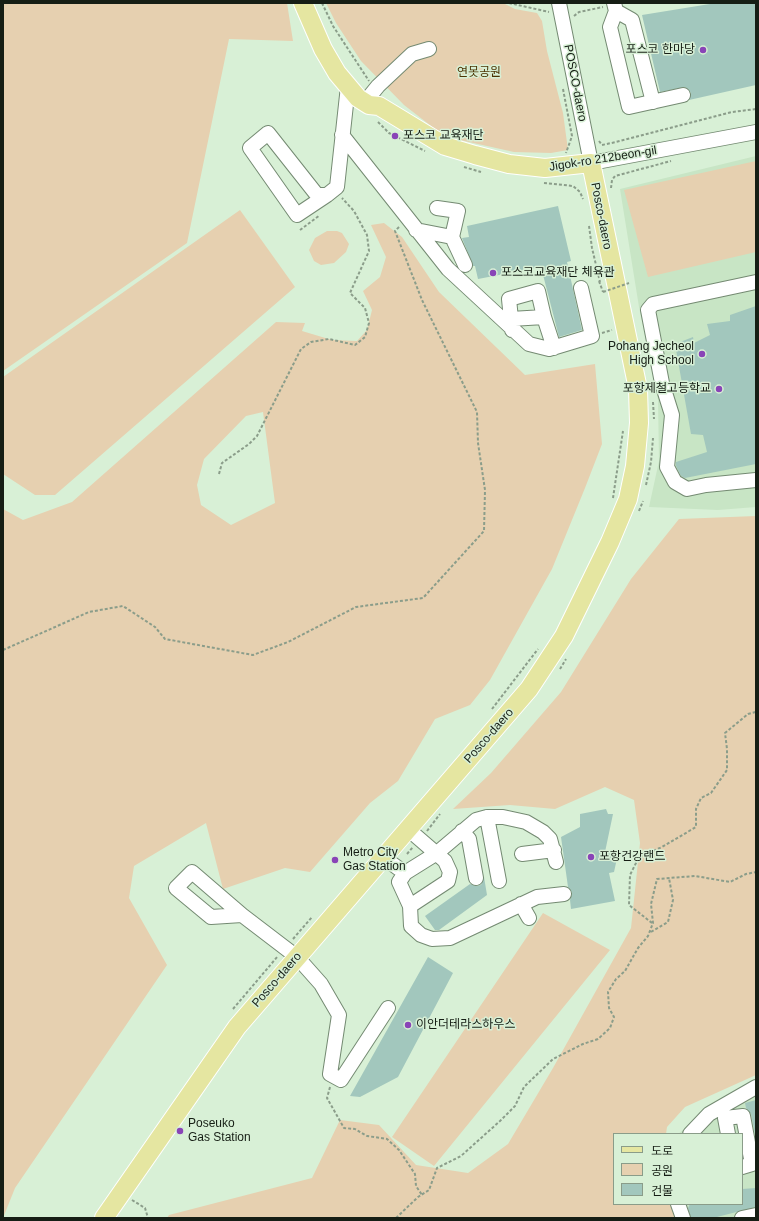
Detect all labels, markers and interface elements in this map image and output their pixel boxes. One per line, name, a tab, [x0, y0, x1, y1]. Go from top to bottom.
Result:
street label: POSCO-daero	[560, 43, 590, 123]
place label: 포스코 한마당	[625, 43, 695, 57]
marker: 포스코 한마당	[698, 45, 708, 55]
park label: 연못공원	[457, 66, 501, 80]
place label: 포스코 교육재단	[403, 129, 484, 143]
marker: 포스코 교육재단	[390, 131, 400, 141]
street label: Jigok-ro 212beon-gil	[548, 143, 658, 175]
street label: Posco-daero	[587, 181, 615, 251]
place label: 포스코교육재단 체육관	[501, 266, 615, 280]
marker: 포스코교육재단 체육관	[488, 268, 498, 278]
place label: Pohang Jecheol High School	[608, 340, 694, 368]
marker: Pohang Jecheol High School	[697, 349, 707, 359]
place label: 포항제철고등학교	[623, 382, 711, 396]
marker: 포항제철고등학교	[714, 384, 724, 394]
street label: Posco-daero	[461, 706, 517, 766]
place label: Metro City Gas Station	[343, 846, 406, 874]
place label: 포항건강랜드	[599, 850, 665, 864]
marker: 포항건강랜드	[586, 852, 596, 862]
marker: Metro City Gas Station	[330, 855, 340, 865]
street label: Posco-daero	[249, 950, 305, 1010]
place label: 이안더테라스하우스	[416, 1018, 515, 1032]
marker: 이안더테라스하우스	[403, 1020, 413, 1030]
place label: Poseuko Gas Station	[188, 1117, 251, 1145]
marker: Poseuko Gas Station	[175, 1126, 185, 1136]
legend	[613, 1133, 743, 1205]
text: 도로	[651, 1144, 673, 1158]
text: 공원	[651, 1164, 673, 1178]
text: 건물	[651, 1184, 673, 1198]

